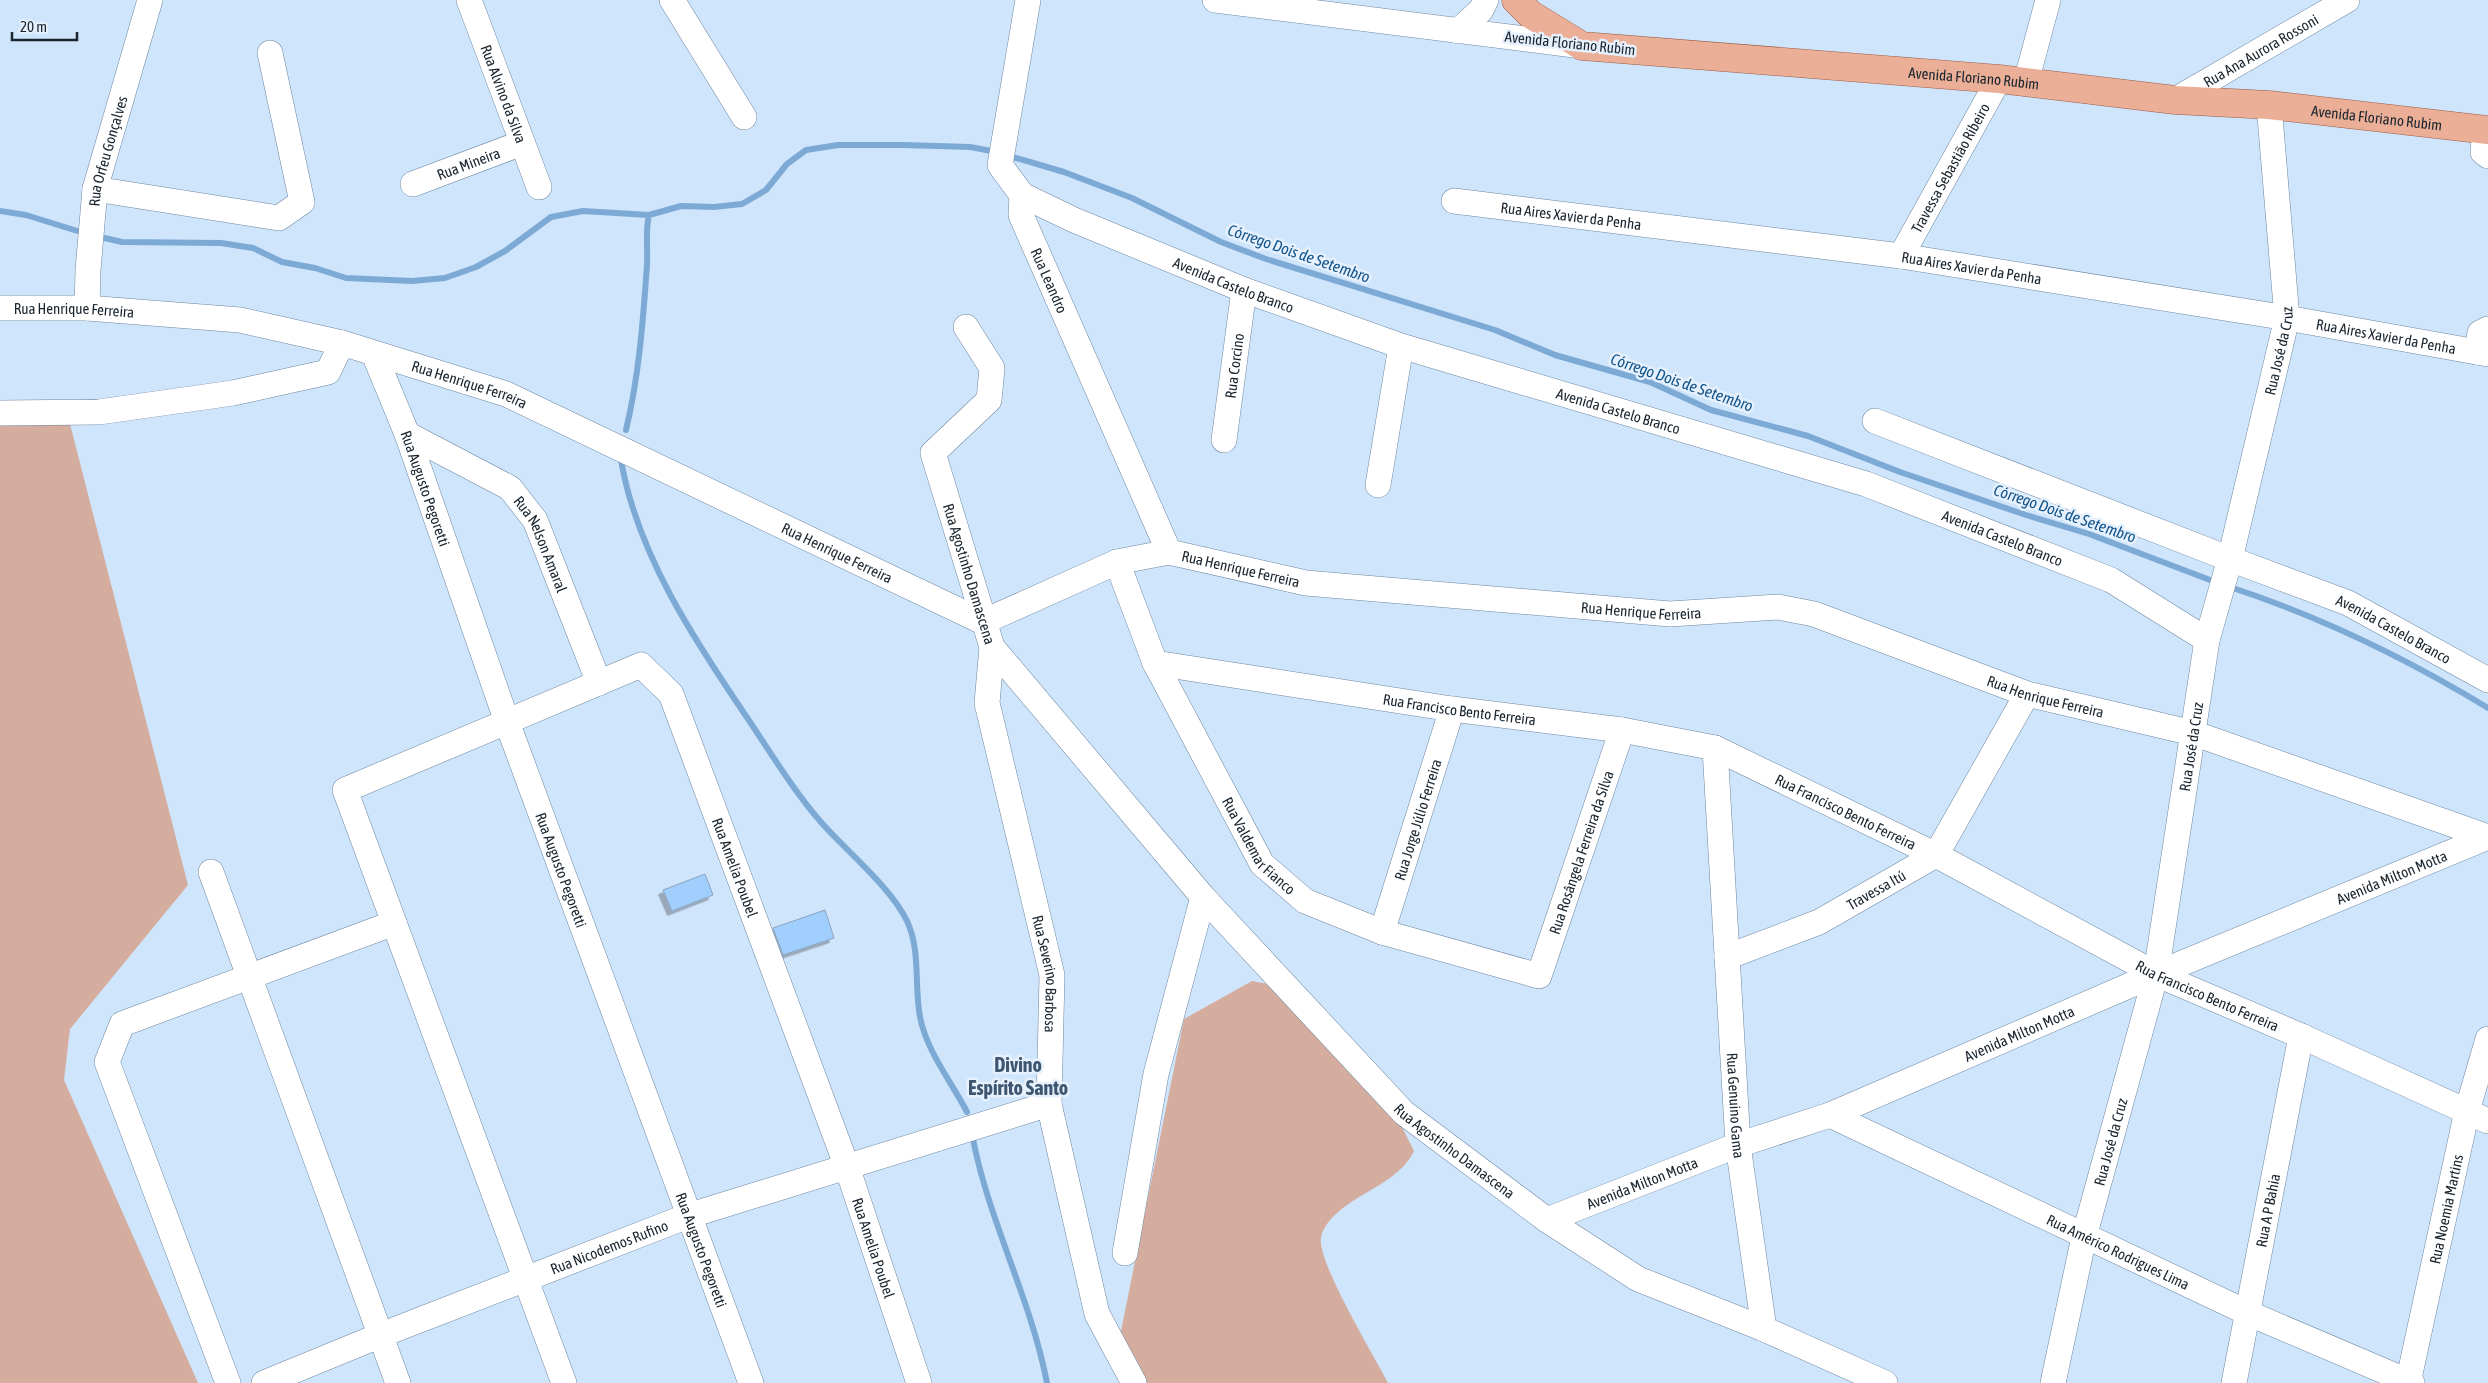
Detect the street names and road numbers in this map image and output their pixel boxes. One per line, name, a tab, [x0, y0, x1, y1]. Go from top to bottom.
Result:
street label: Rua Ana Aurora Rossoni	[2200, 10, 2321, 90]
street label: Avenida Floriano Rubim	[1504, 28, 1636, 58]
street label: Rua Alvino da Silva	[478, 42, 530, 145]
street label: Avenida Floriano Rubim	[1908, 63, 2040, 92]
street label: Rua Orfeu Gonçalves	[85, 94, 130, 207]
street label: Travessa Sebastião Ribeiro	[1907, 100, 1993, 235]
street label: Avenida Floriano Rubim	[2310, 101, 2443, 133]
street label: Rua Mineira	[434, 144, 502, 183]
street label: Rua Aires Xavier da Penha	[1500, 198, 1642, 232]
street label: Rua Leandro	[1028, 245, 1071, 316]
street label: Rua Aires Xavier da Penha	[1900, 248, 2043, 287]
street label: Avenida Castelo Branco	[1171, 253, 1296, 316]
street label: Rua Henrique Ferreira	[14, 300, 135, 320]
street label: Rua José da Cruz	[2261, 305, 2296, 396]
street label: Rua Aires Xavier da Penha	[2315, 315, 2457, 357]
street label: Rua Corcino	[1221, 332, 1247, 399]
street label: Rua Henrique Ferreira	[410, 357, 530, 411]
street label: Avenida Castelo Branco	[1555, 384, 1682, 437]
street label: Rua Augusto Pegoretti	[398, 428, 454, 548]
street label: Rua Nelson Amaral	[511, 492, 571, 595]
street label: Rua Agostinho Damascena	[940, 501, 999, 646]
street label: Avenida Castelo Branco	[1940, 506, 2065, 569]
street label: Rua Henrique Ferreira	[779, 519, 895, 586]
street label: Rua Henrique Ferreira	[1180, 547, 1302, 590]
street label: Avenida Castelo Branco	[2334, 591, 2454, 666]
street label: Rua Henrique Ferreira	[1580, 598, 1702, 623]
street label: Rua Henrique Ferreira	[1985, 671, 2106, 720]
street label: Rua Francisco Bento Ferreira	[1382, 690, 1537, 728]
street label: Rua José da Cruz	[2176, 700, 2206, 792]
street label: Rua Jorge Júlio Ferreira	[1390, 757, 1444, 882]
street label: Rua Rosângela Ferreira da Silva	[1545, 768, 1616, 936]
street label: Rua Francisco Bento Ferreira	[1773, 770, 1919, 853]
street label: Rua Valdemar Fianco	[1219, 794, 1299, 897]
street label: Rua Augusto Pegoretti	[533, 810, 591, 930]
street label: Rua Amelia Poubel	[709, 815, 762, 919]
street label: Avenida Milton Motta	[2334, 846, 2449, 907]
street label: Travessa Itú	[1844, 866, 1908, 913]
street label: Rua Severino Barbosa	[1029, 913, 1061, 1033]
street label: Rua Francisco Bento Ferreira	[2133, 956, 2282, 1034]
street label: Avenida Milton Motta	[1962, 1002, 2077, 1064]
street label: Rua Genuino Gama	[1724, 1052, 1748, 1159]
street label: Rua José da Cruz	[2090, 1096, 2130, 1187]
street label: Rua Agostinho Damascena	[1391, 1100, 1518, 1202]
street label: Avenida Milton Motta	[1584, 1153, 1700, 1212]
street label: Rua Noemia Martins	[2426, 1153, 2466, 1265]
street label: Rua A P Bahia	[2252, 1172, 2283, 1248]
street label: Rua Augusto Pegoretti	[673, 1190, 731, 1310]
street label: Rua Amelia Poubel	[849, 1195, 899, 1300]
street label: Rua Américo Rodrigues Lima	[2044, 1211, 2192, 1293]
street label: Rua Nicodemos Rufino	[548, 1216, 670, 1277]

